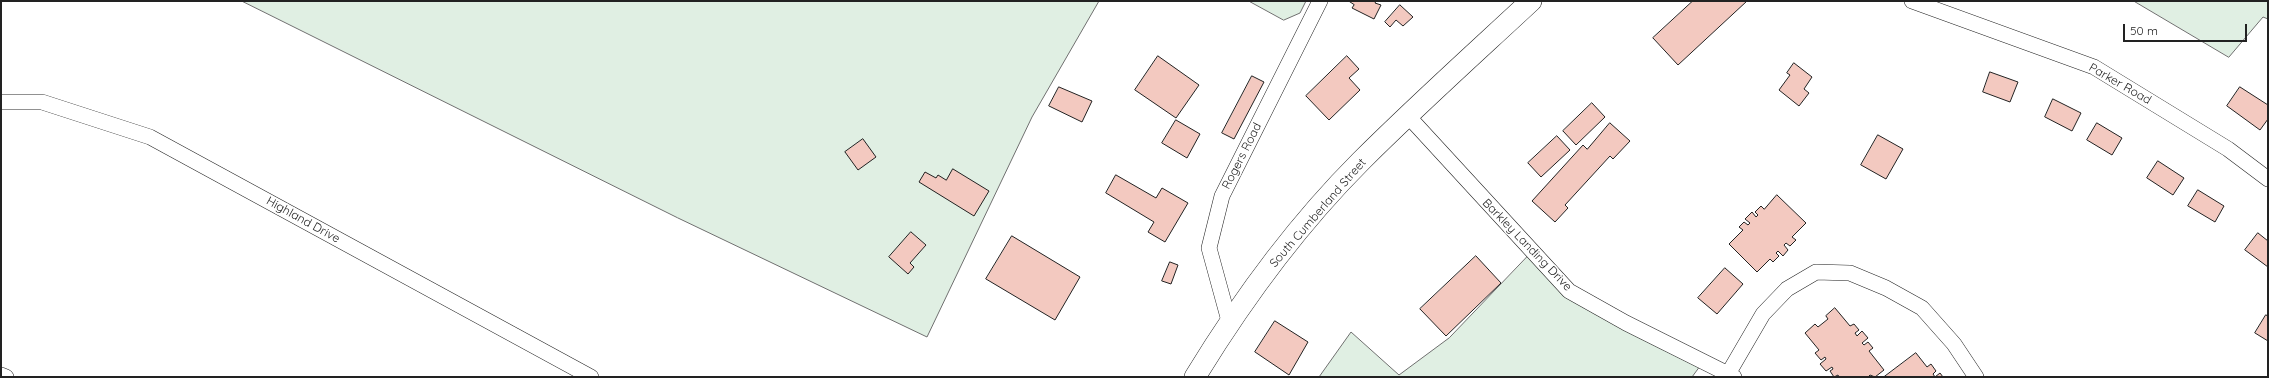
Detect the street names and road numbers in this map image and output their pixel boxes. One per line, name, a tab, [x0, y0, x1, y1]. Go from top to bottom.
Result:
street label: Parker Road	[2086, 60, 2154, 108]
street label: Rogers Road	[1219, 120, 1265, 192]
street label: South Cumberland Street	[1267, 156, 1369, 270]
street label: Highland Drive	[264, 194, 342, 246]
street label: Barkley Landing Drive	[1479, 196, 1575, 294]

